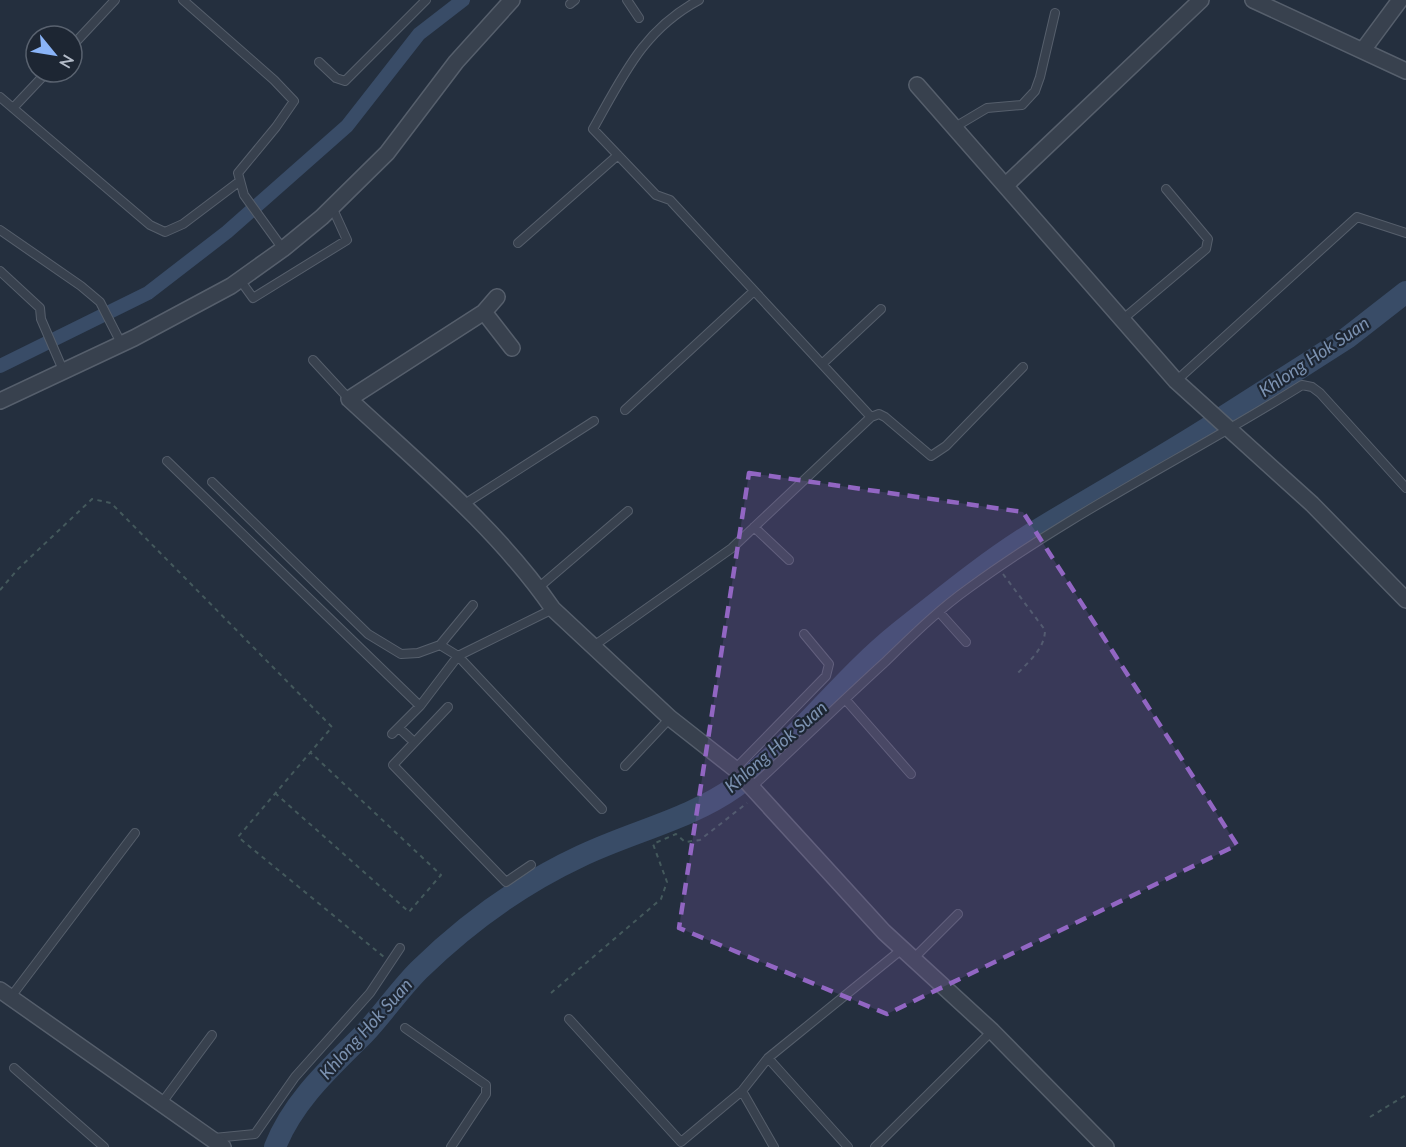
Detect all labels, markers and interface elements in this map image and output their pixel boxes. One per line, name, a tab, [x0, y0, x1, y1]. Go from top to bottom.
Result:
north arrow	[24, 24, 84, 84]
text: N	[56, 52, 79, 72]
water label: Khlong Hok Suan	[1254, 311, 1373, 401]
water label: Khlong Hok Suan	[720, 696, 831, 797]
water label: Khlong Hok Suan	[314, 973, 416, 1083]

